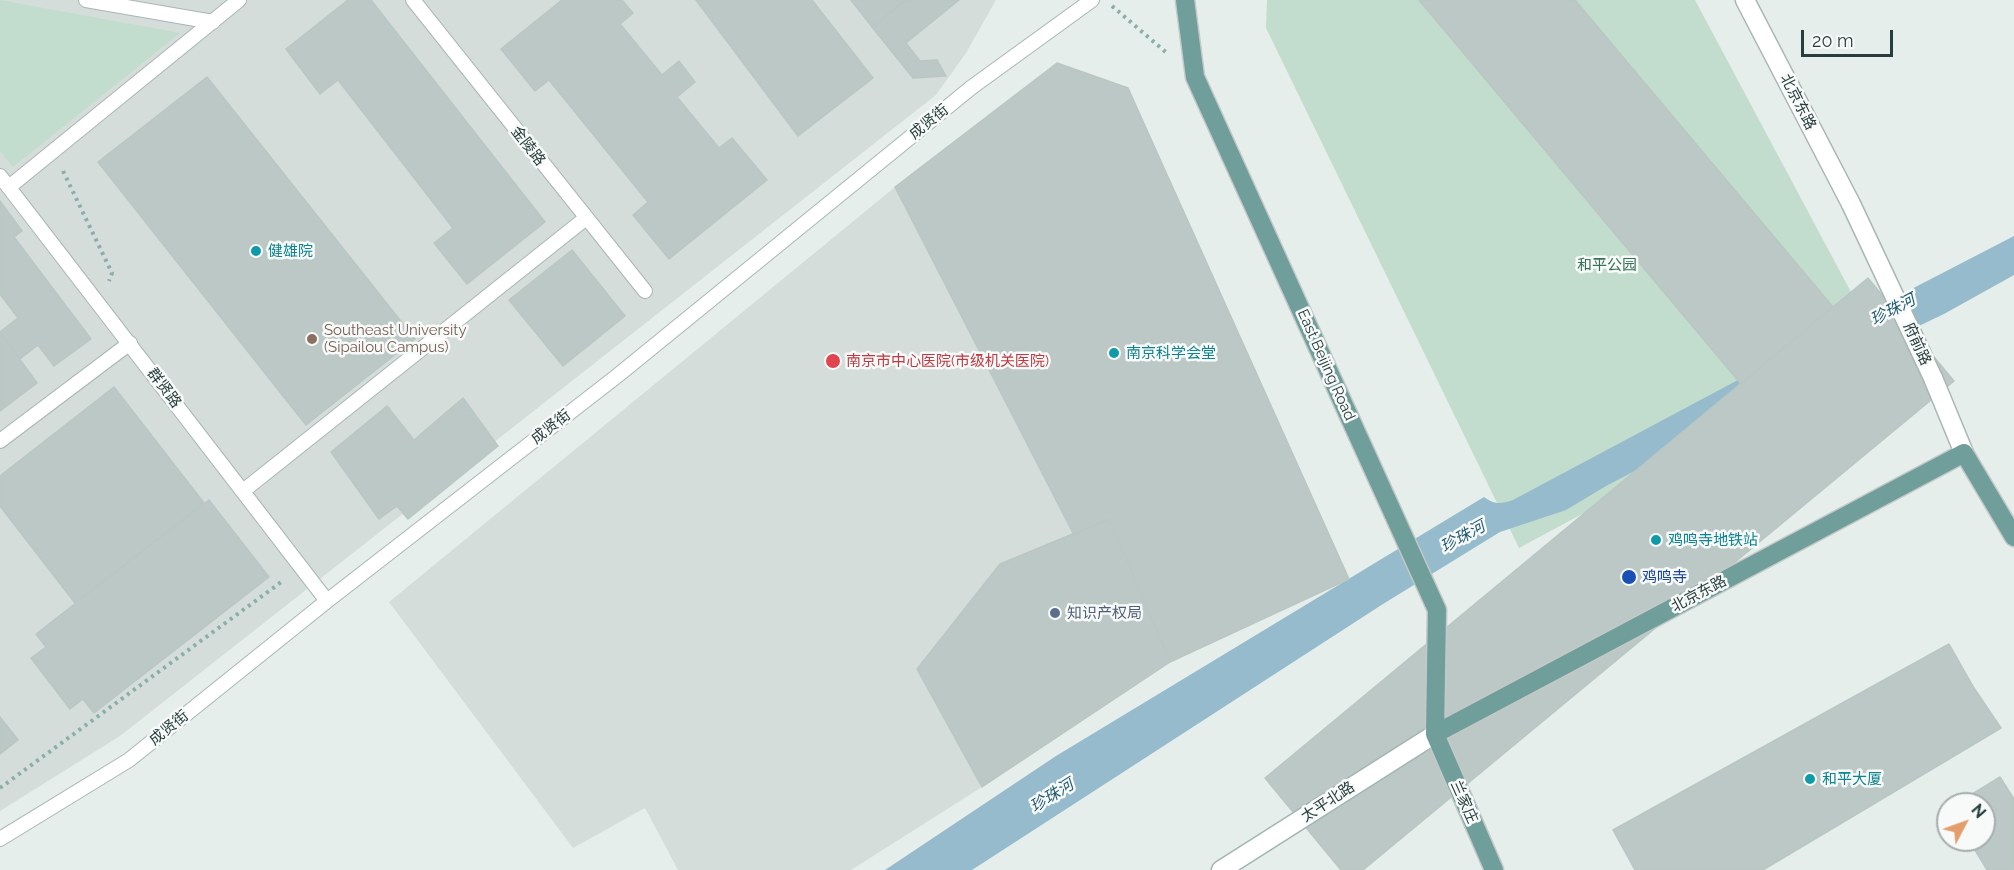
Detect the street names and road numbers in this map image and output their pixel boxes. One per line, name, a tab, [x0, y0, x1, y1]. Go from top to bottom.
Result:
street label: 北京东路	[1776, 71, 1820, 133]
street label: 成贤街	[906, 101, 952, 143]
street label: 金陵路	[507, 123, 549, 169]
street label: East Beijing Road	[1293, 307, 1359, 423]
street label: 府前路	[1899, 320, 1935, 368]
street label: 群贤路	[143, 365, 185, 411]
street label: 成贤街	[528, 406, 574, 448]
street label: 北京东路	[1668, 572, 1730, 616]
street label: 成贤街	[146, 707, 192, 749]
street label: 太平北路	[1298, 778, 1358, 826]
street label: 兰家庄	[1447, 778, 1481, 826]

